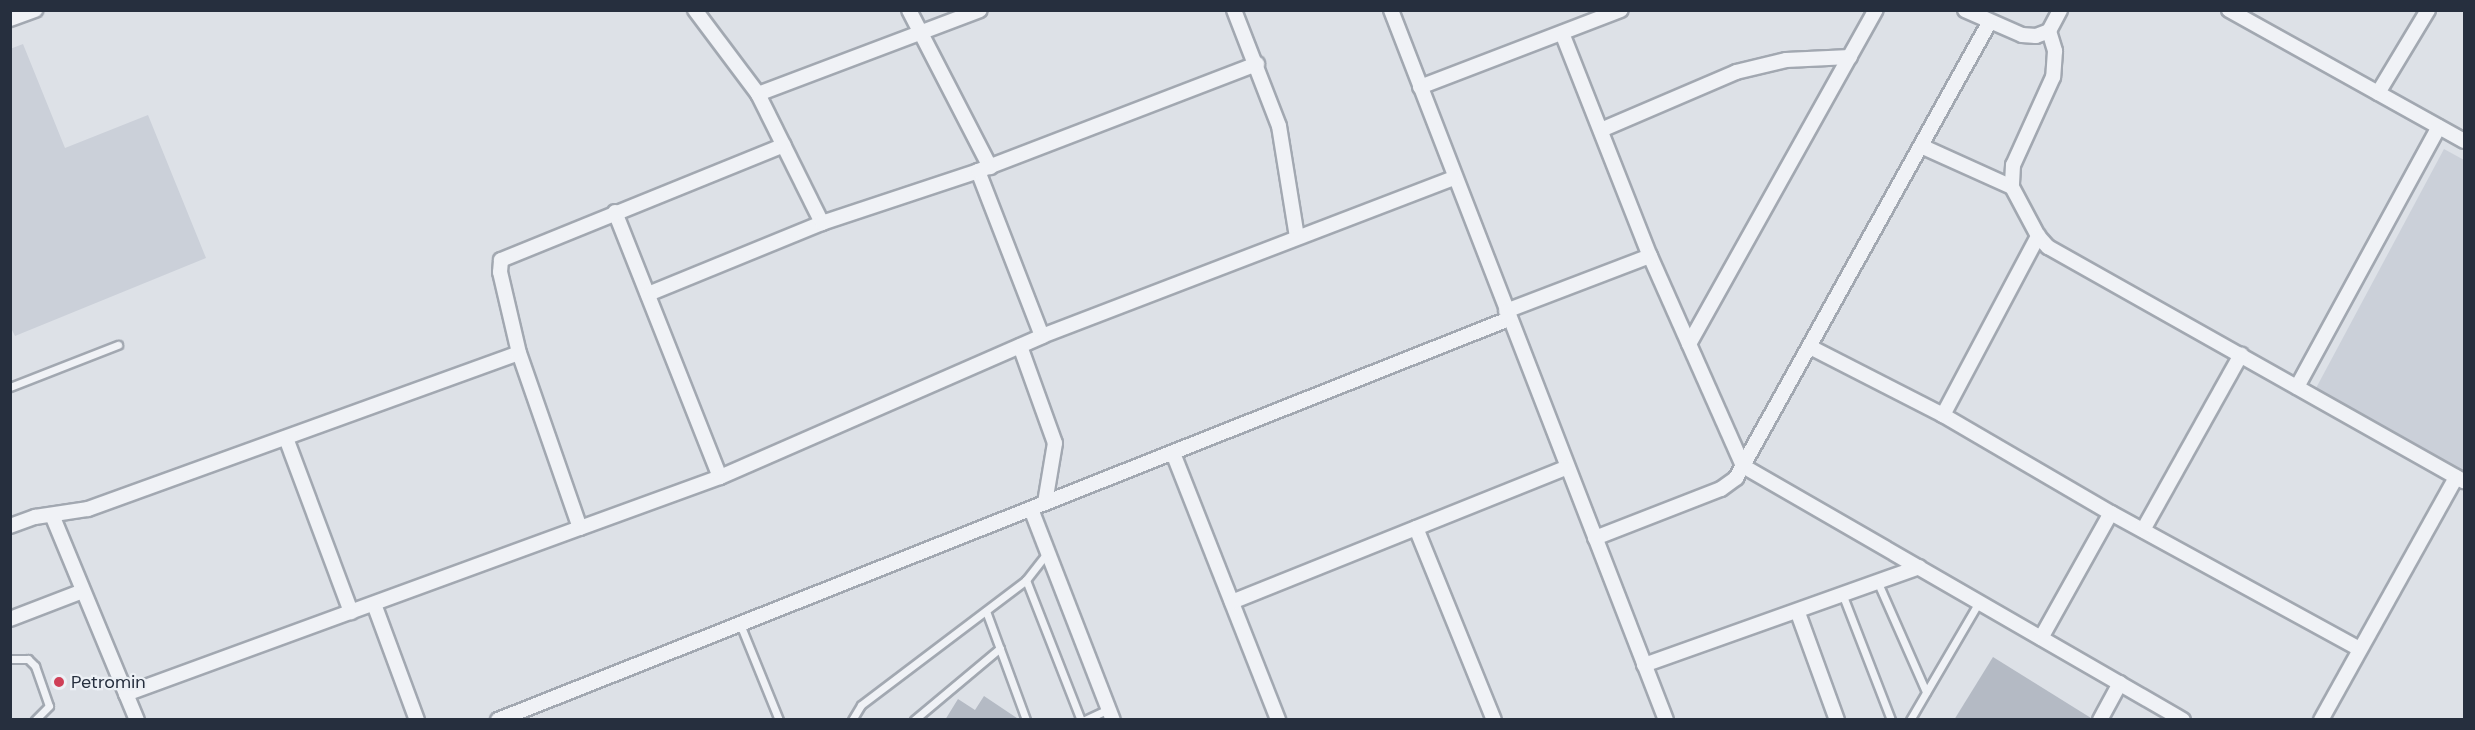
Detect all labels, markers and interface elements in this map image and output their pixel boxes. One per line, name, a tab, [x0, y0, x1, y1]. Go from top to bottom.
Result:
place label: Petromin	[71, 671, 146, 693]
marker: Petromin	[52, 675, 66, 689]

